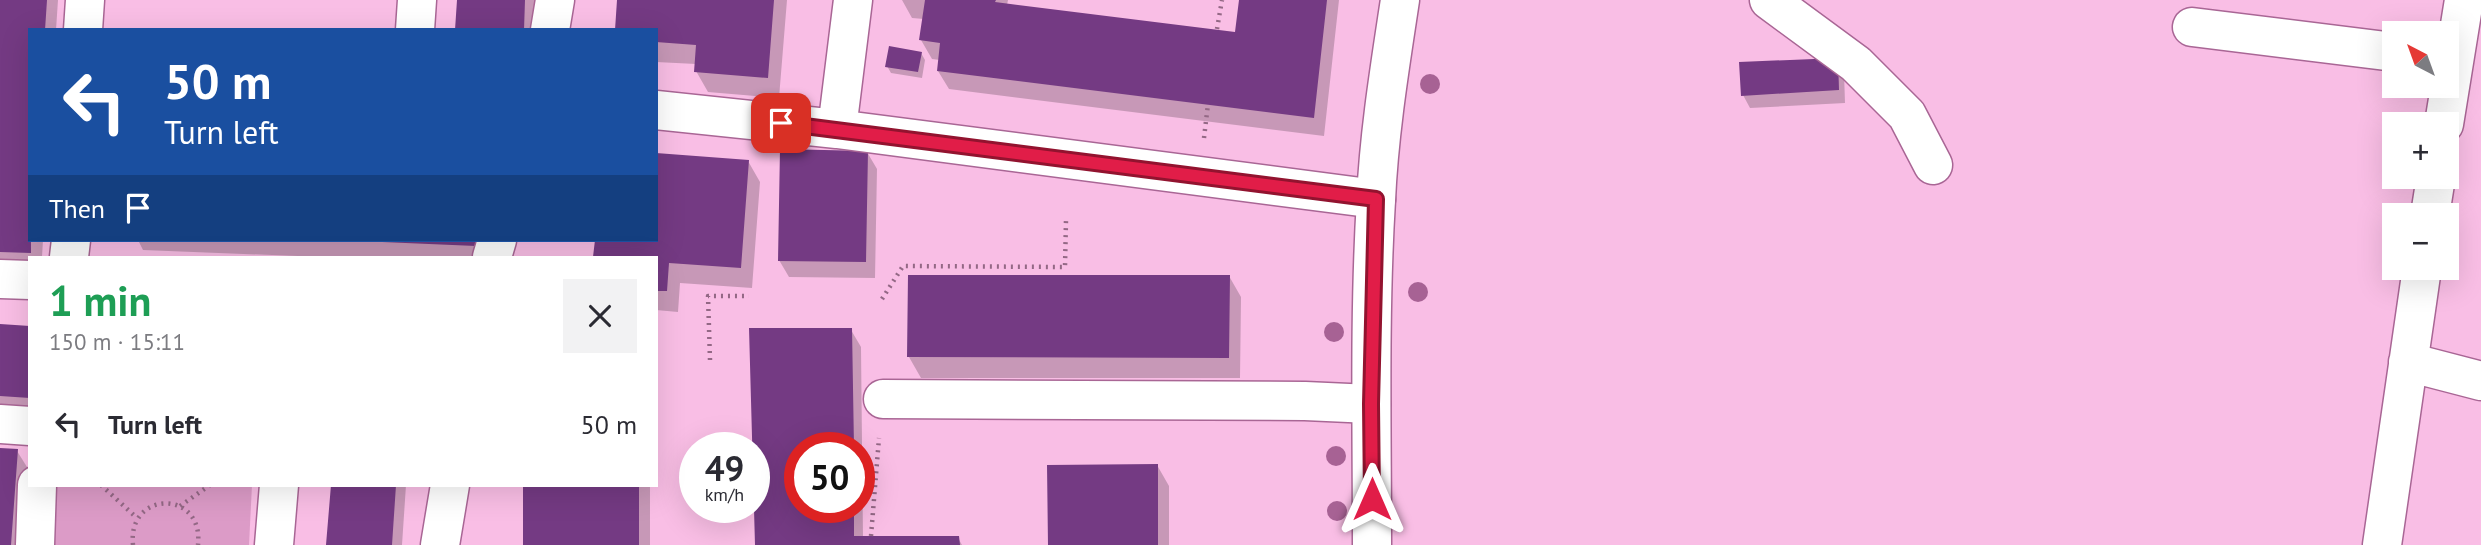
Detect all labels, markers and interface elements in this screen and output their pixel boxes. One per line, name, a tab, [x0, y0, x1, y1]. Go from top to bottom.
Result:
north arrow	[2382, 21, 2459, 98]
map controls	[2382, 21, 2459, 280]
text: 50 m	[164, 49, 271, 113]
icon: left	[49, 56, 140, 147]
pin	[751, 93, 811, 153]
icon: arrive	[762, 104, 800, 142]
text: Turn left	[164, 111, 279, 153]
button: +	[2382, 112, 2459, 189]
icon: arrive	[119, 189, 157, 227]
text: Then	[49, 192, 105, 225]
button: −	[2382, 203, 2459, 280]
text: 1 min	[49, 273, 151, 328]
button: close	[563, 279, 637, 353]
text: 150 m · 15:11	[49, 327, 185, 356]
icon: left	[49, 405, 87, 443]
text: Turn left	[108, 408, 202, 441]
text: 50 m	[581, 408, 637, 441]
speed limit sign: 50	[784, 432, 875, 523]
text: 49	[705, 445, 744, 491]
position arrow	[1335, 462, 1409, 536]
text: km/h	[705, 483, 744, 506]

